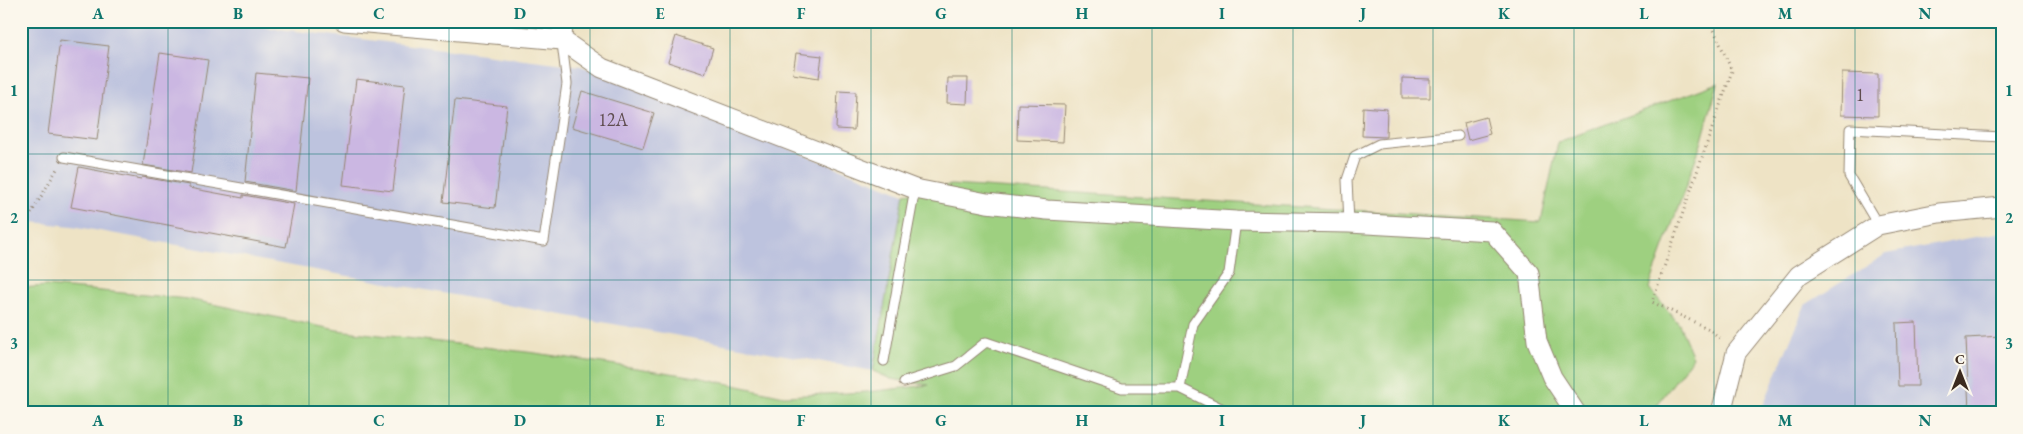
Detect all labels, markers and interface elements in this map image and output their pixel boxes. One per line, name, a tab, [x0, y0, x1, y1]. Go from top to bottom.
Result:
text: A	[91, 3, 104, 24]
text: B	[233, 3, 243, 24]
text: C	[373, 3, 385, 24]
text: D	[514, 3, 526, 24]
text: E	[655, 3, 665, 24]
text: F	[797, 3, 806, 24]
text: G	[935, 3, 947, 24]
text: H	[1076, 3, 1089, 24]
text: I	[1219, 3, 1225, 24]
text: J	[1358, 3, 1366, 24]
text: K	[1498, 3, 1511, 24]
text: L	[1639, 3, 1649, 24]
text: M	[1778, 3, 1793, 24]
text: N	[1919, 3, 1932, 24]
text: 1	[10, 80, 18, 101]
text: 1	[2005, 80, 2013, 101]
house number: 1	[1856, 83, 1864, 106]
house number: 12А	[598, 108, 628, 131]
text: 2	[10, 207, 19, 228]
text: 2	[2005, 207, 2014, 228]
text: 3	[10, 333, 18, 354]
text: 3	[2005, 333, 2013, 354]
north arrow	[1936, 346, 1986, 396]
text: С	[1955, 350, 1965, 368]
text: A	[91, 410, 104, 431]
text: B	[233, 410, 243, 431]
text: C	[373, 410, 385, 431]
text: D	[514, 410, 526, 431]
text: E	[655, 410, 665, 431]
text: F	[797, 410, 806, 431]
text: G	[935, 410, 947, 431]
text: H	[1076, 410, 1089, 431]
text: I	[1219, 410, 1225, 431]
text: J	[1358, 410, 1366, 431]
text: K	[1498, 410, 1511, 431]
text: L	[1639, 410, 1649, 431]
text: M	[1778, 410, 1793, 431]
text: N	[1919, 410, 1932, 431]

